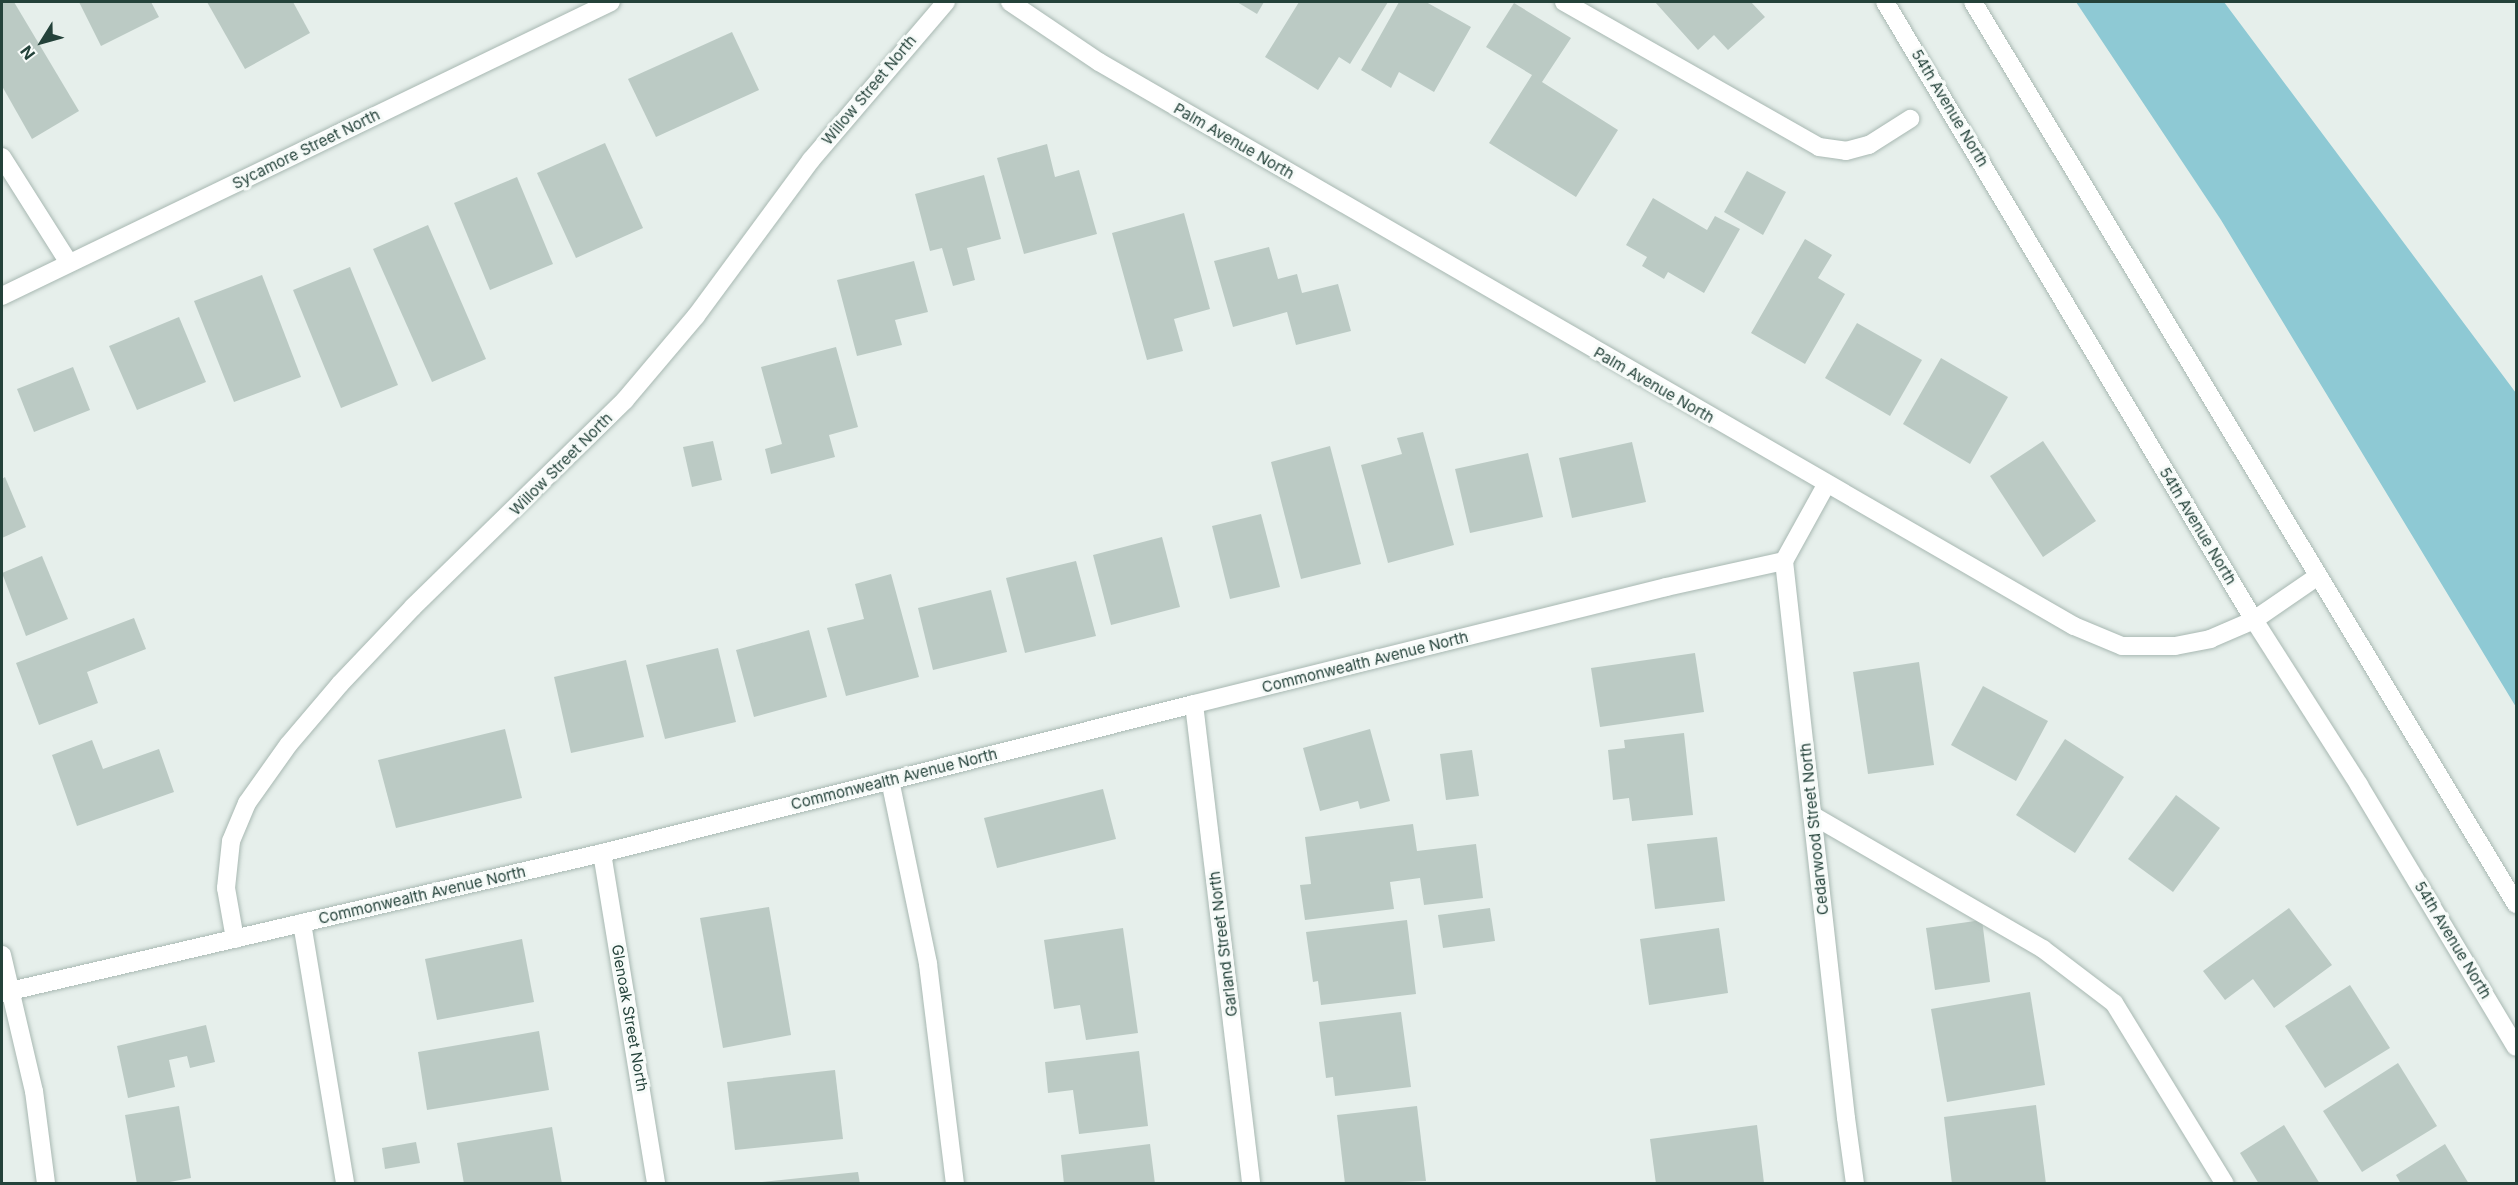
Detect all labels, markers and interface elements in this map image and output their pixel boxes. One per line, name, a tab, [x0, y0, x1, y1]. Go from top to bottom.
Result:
north arrow	[12, 12, 72, 72]
street label: Willow Street North	[818, 32, 920, 148]
text: N	[16, 42, 39, 64]
street label: 54th Avenue North	[1908, 46, 1992, 170]
street label: Palm Avenue North	[1171, 99, 1297, 183]
street label: Sycamore Street North	[229, 105, 383, 193]
street label: Palm Avenue North	[1591, 343, 1717, 427]
street label: Willow Street North	[506, 409, 616, 519]
street label: 54th Avenue North	[2156, 464, 2240, 588]
street label: Commonwealth Avenue North	[1260, 628, 1470, 696]
street label: Cedarwood Street North	[1796, 742, 1832, 916]
street label: Commonwealth Avenue North	[789, 745, 999, 813]
street label: Commonwealth Avenue North	[317, 862, 527, 928]
street label: Garland Street North	[1205, 870, 1241, 1018]
street label: 54th Avenue North	[2411, 878, 2495, 1002]
street label: Glenoak Street North	[608, 943, 652, 1093]

